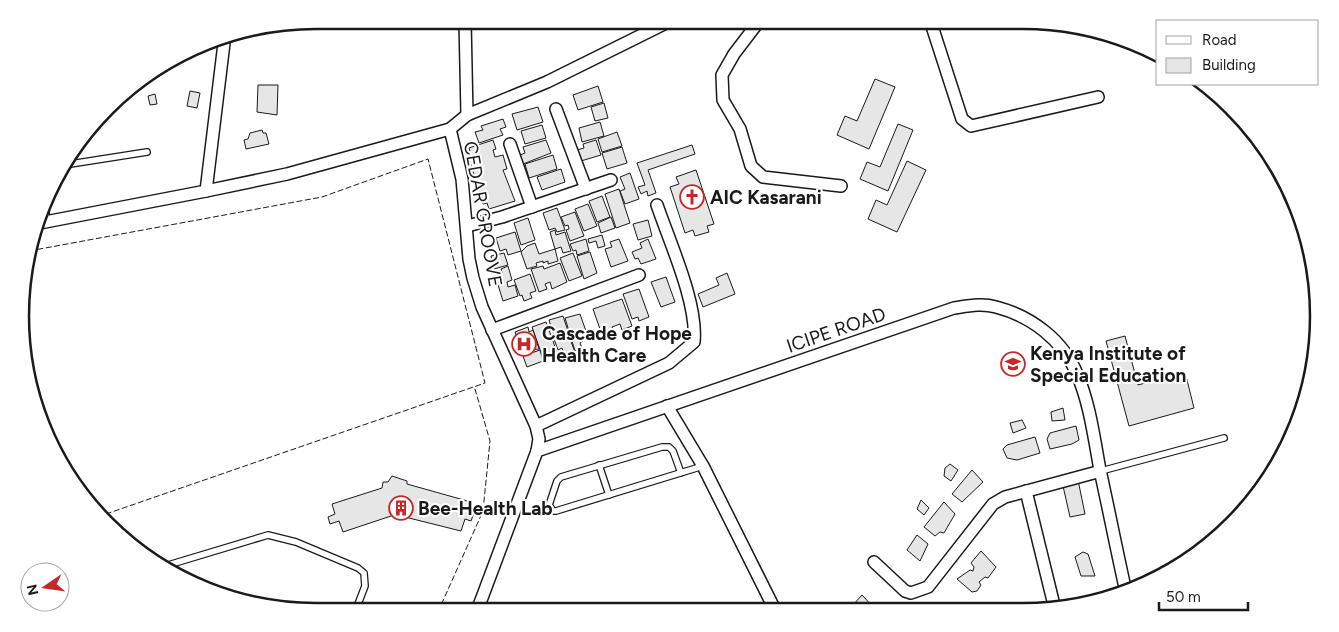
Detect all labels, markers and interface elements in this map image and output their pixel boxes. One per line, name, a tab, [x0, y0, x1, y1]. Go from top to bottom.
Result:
legend	[1156, 20, 1319, 85]
text: Road	[1202, 31, 1237, 49]
text: Building	[1202, 56, 1256, 74]
street label: CEDAR GROOVE	[459, 139, 507, 289]
church icon: AIC Kasarani	[679, 184, 705, 210]
place label: AIC Kasarani	[710, 186, 822, 209]
street label: ICIPE ROAD	[783, 302, 889, 358]
place label: Cascade of Hope Health Care	[542, 322, 692, 367]
hospital icon: Cascade of Hope Health Care	[511, 331, 537, 357]
place label: Kenya Institute of Special Education	[1030, 342, 1186, 387]
school or university icon: Kenya Institute of Special Education	[1000, 351, 1026, 377]
building icon: Bee-Health Lab	[388, 495, 414, 521]
place label: Bee-Health Lab	[418, 497, 553, 520]
north arrow	[20, 562, 70, 612]
scale bar	[1159, 580, 1248, 612]
text: N	[23, 583, 42, 597]
text: 50 m	[1166, 588, 1201, 606]

